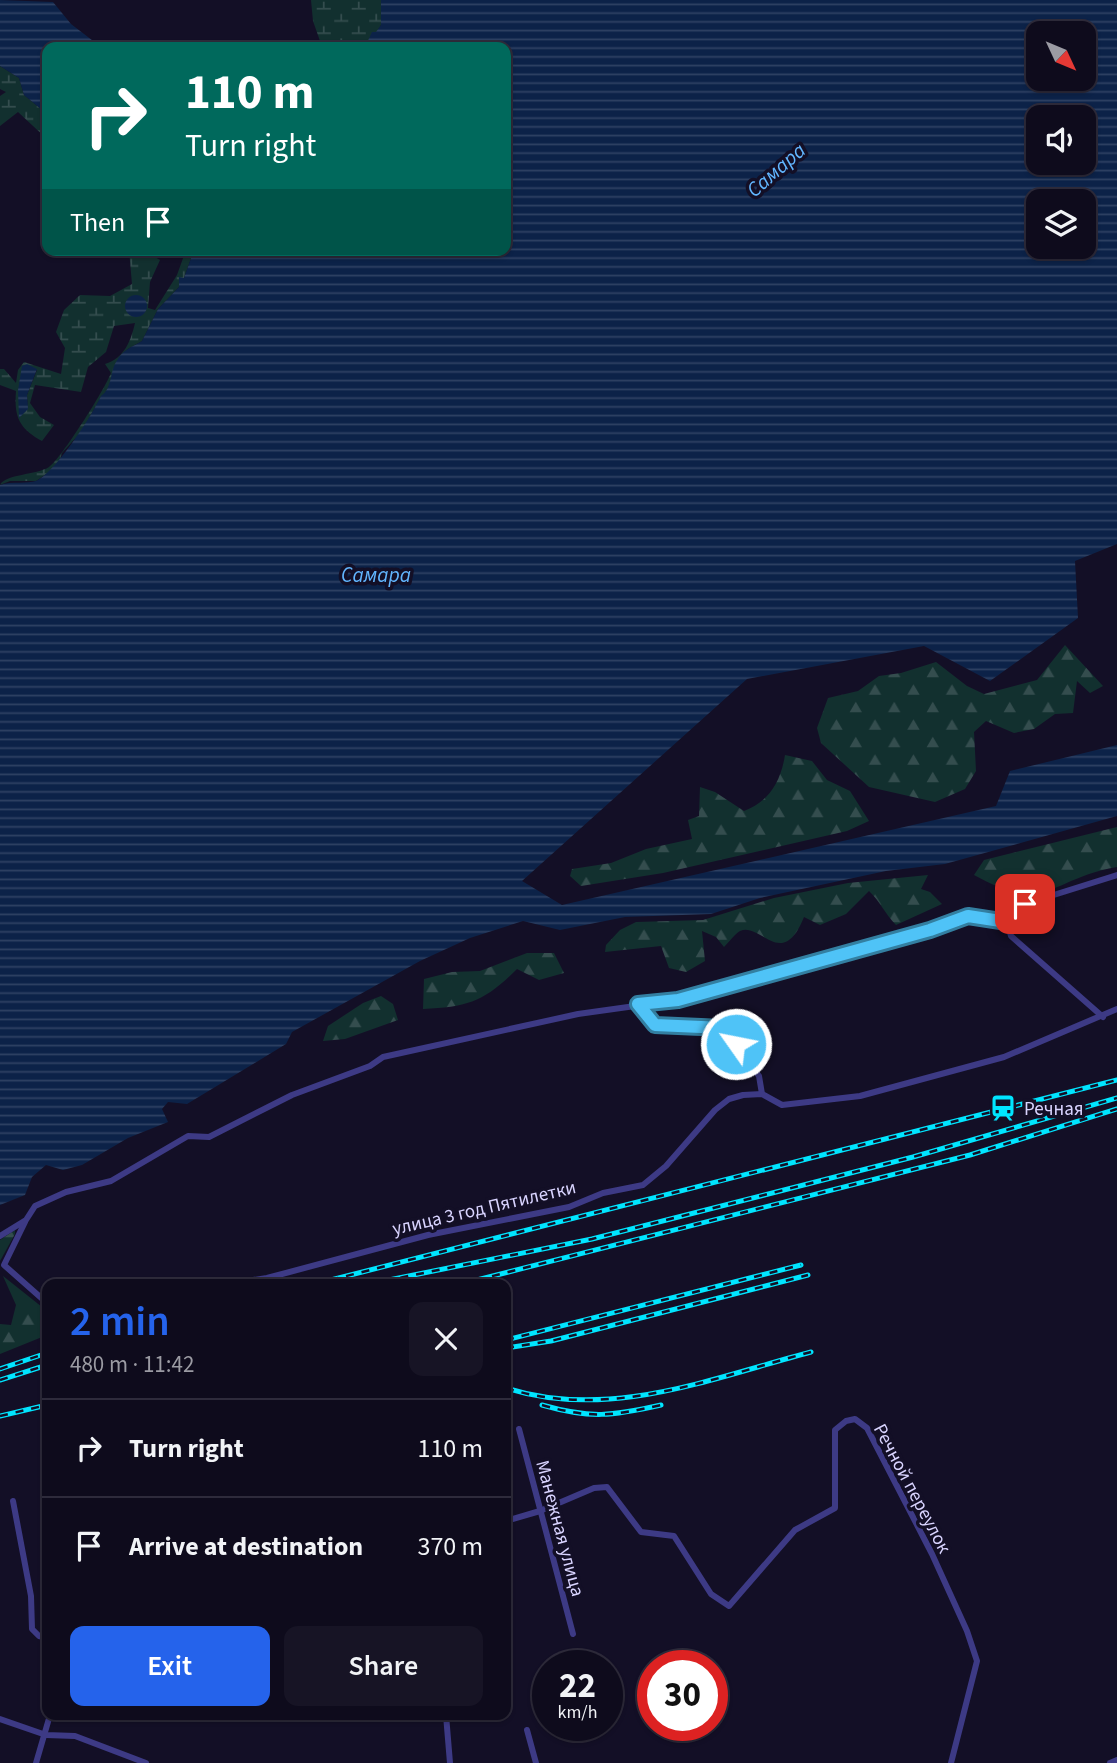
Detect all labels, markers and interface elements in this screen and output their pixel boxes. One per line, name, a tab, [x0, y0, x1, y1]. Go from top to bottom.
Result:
north arrow	[1026, 21, 1096, 91]
map controls	[1026, 21, 1096, 259]
text: 110 m	[185, 58, 314, 128]
icon: right	[70, 70, 161, 161]
button: sound	[1026, 105, 1096, 175]
text: Turn right	[185, 123, 316, 169]
water label: Самара	[740, 136, 812, 204]
button: layers	[1026, 189, 1096, 259]
icon: arrive	[139, 203, 177, 241]
text: Then	[70, 204, 125, 241]
water label: Самара	[341, 560, 411, 590]
pin	[995, 874, 1055, 934]
icon: arrive	[1006, 885, 1044, 923]
position arrow	[699, 1007, 773, 1081]
station icon: Речная	[988, 1093, 1018, 1123]
place label: Речная	[1024, 1096, 1084, 1123]
street label: улица 3 год Пятилетки	[390, 1174, 579, 1243]
text: 2 min	[70, 1292, 170, 1352]
button: close	[409, 1302, 483, 1376]
text: 480 m · 11:42	[70, 1348, 194, 1381]
street label: Речной переулок	[866, 1419, 958, 1559]
icon: right	[70, 1429, 108, 1467]
text: Turn right	[129, 1430, 244, 1467]
text: 110 m	[417, 1430, 483, 1467]
street label: Манежная улица	[528, 1457, 591, 1600]
icon: arrive	[70, 1527, 108, 1565]
text: Arrive at destination	[129, 1528, 363, 1565]
text: 370 m	[417, 1528, 483, 1565]
button: Exit	[70, 1626, 270, 1706]
button: Share	[284, 1626, 483, 1706]
speed limit sign: 30	[637, 1650, 728, 1741]
text: 22	[559, 1661, 596, 1711]
text: km/h	[558, 1700, 597, 1725]

